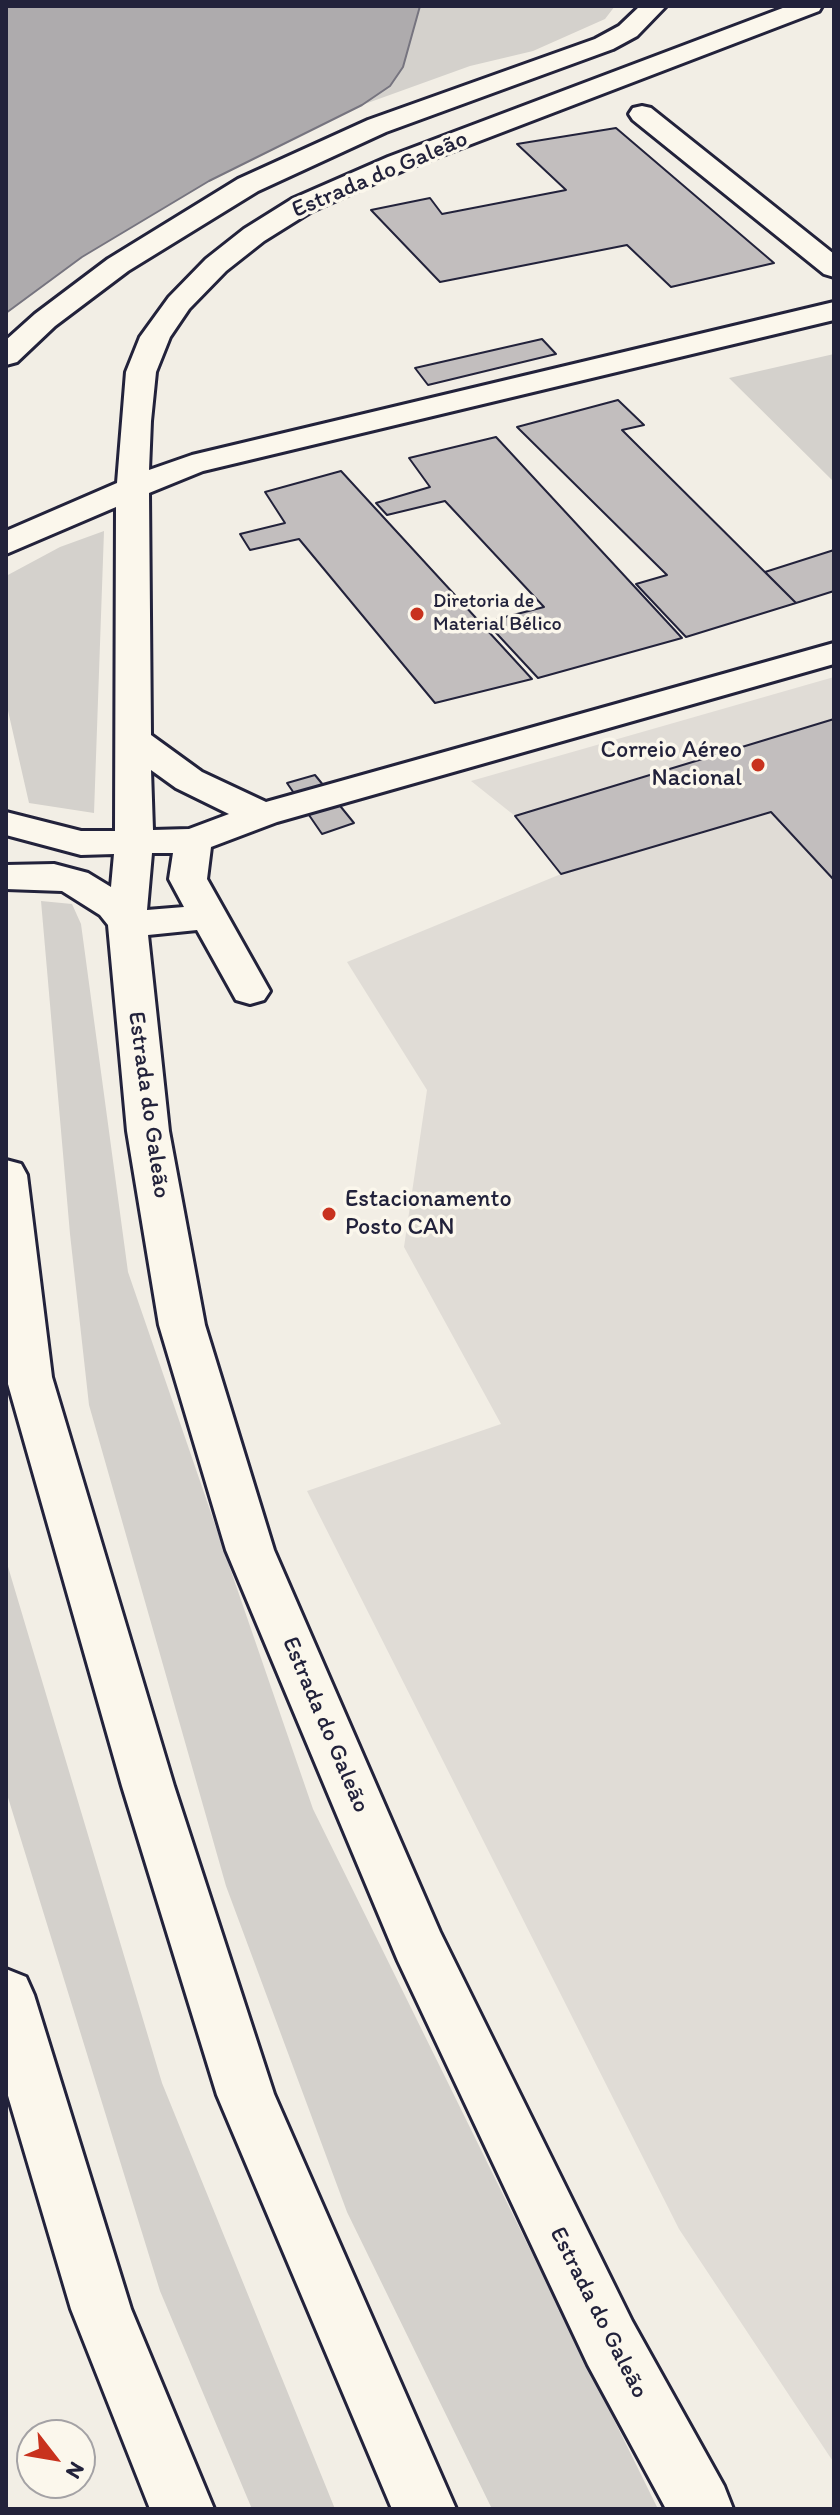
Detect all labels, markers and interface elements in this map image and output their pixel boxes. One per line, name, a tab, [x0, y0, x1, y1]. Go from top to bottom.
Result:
street label: Estrada do Galeão	[288, 125, 472, 225]
place label: Diretoria de Material Bélico	[433, 590, 562, 637]
marker: Diretoria de Material Bélico	[408, 605, 426, 623]
place label: Correio Aéreo Nacional	[601, 737, 742, 793]
marker: Correio Aéreo Nacional	[749, 756, 767, 774]
street label: Estrada do Galeão	[121, 1010, 175, 1200]
place label: Estacionamento Posto CAN	[345, 1186, 512, 1242]
marker: Estacionamento Posto CAN	[320, 1205, 338, 1223]
street label: Estrada do Galeão	[275, 1633, 375, 1817]
street label: Estrada do Galeão	[542, 2223, 654, 2403]
north arrow	[16, 2419, 96, 2499]
text: N	[60, 2457, 91, 2484]

